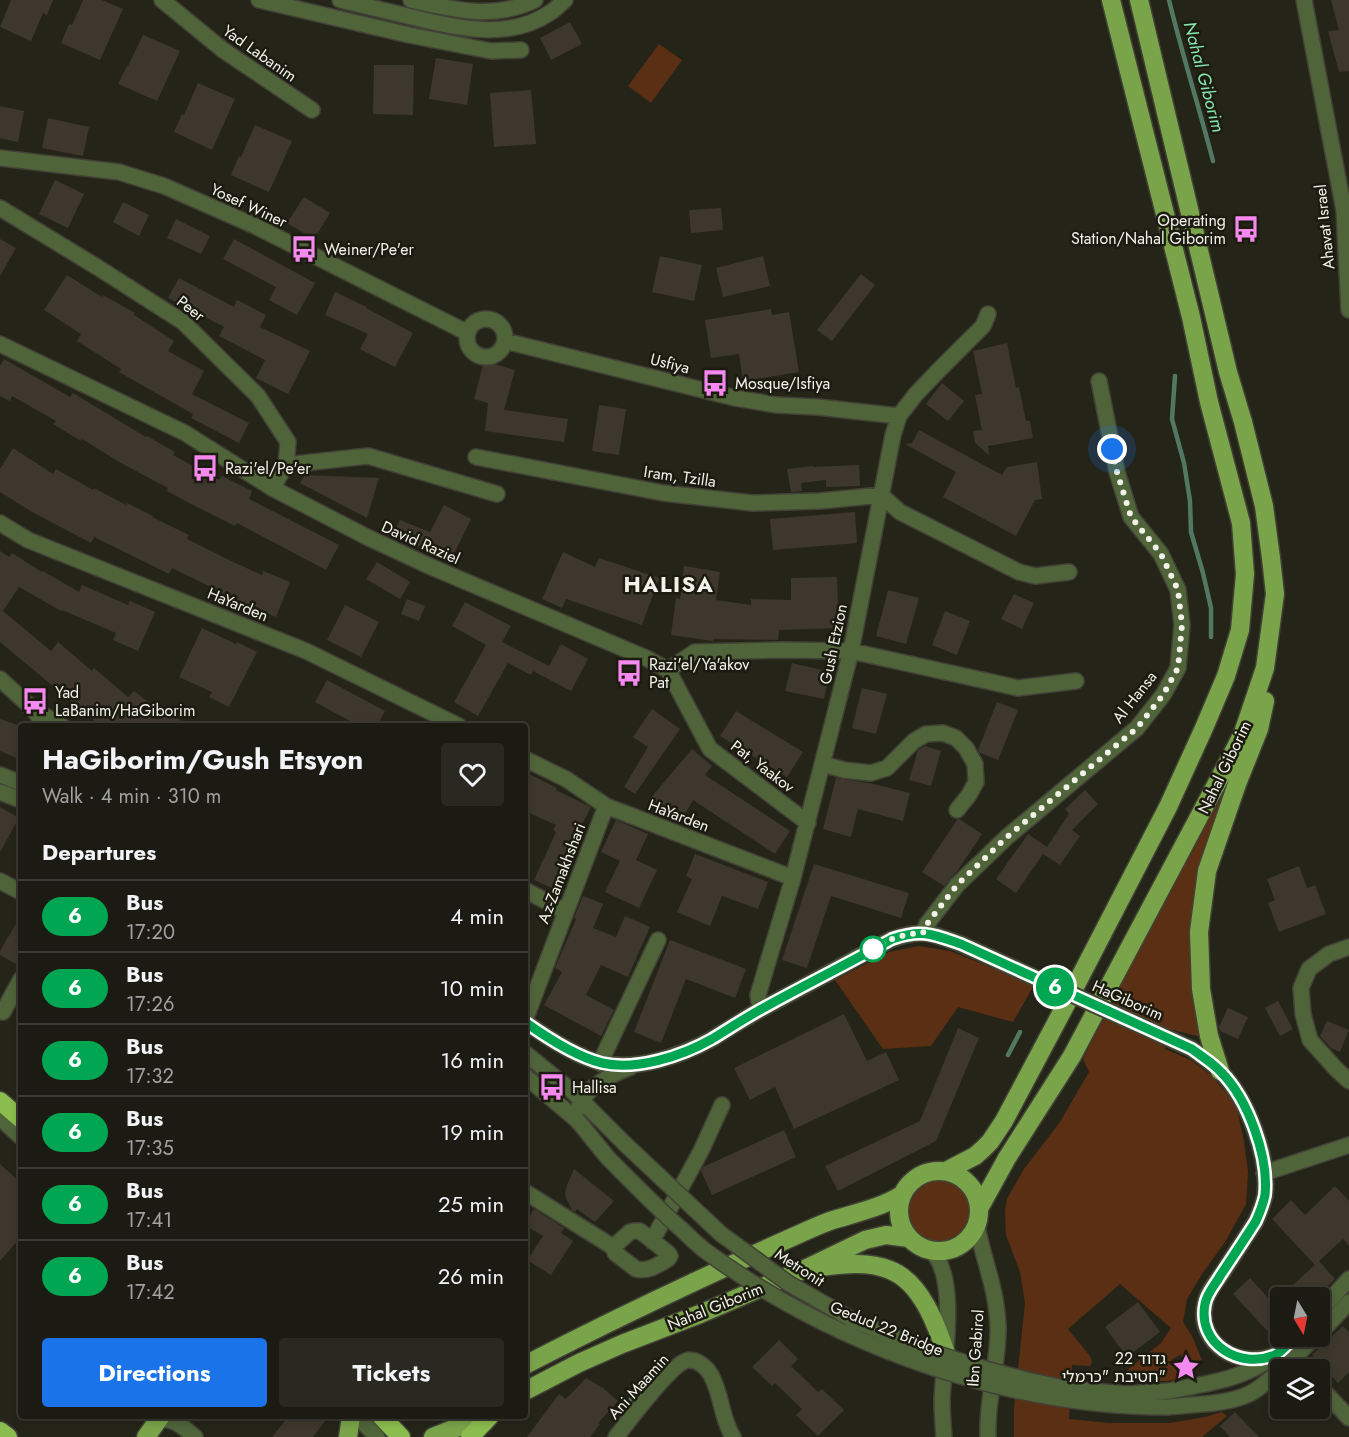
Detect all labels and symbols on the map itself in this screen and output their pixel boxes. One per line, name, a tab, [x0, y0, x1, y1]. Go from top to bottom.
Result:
street label: Yad Labanim	[218, 19, 301, 87]
water label: Nahal Giborim	[1177, 19, 1231, 135]
street label: Yosef Winer	[207, 178, 291, 233]
street label: Ahavat Israel	[1309, 183, 1340, 271]
place label: Operating Station/Nahal Giborim	[1071, 209, 1226, 250]
bus stop icon: Operating Station/Nahal Giborim	[1231, 214, 1261, 244]
bus stop icon: Weiner/Pe'er	[289, 234, 319, 264]
place label: Weiner/Pe'er	[324, 238, 414, 261]
street label: Peer	[172, 290, 210, 327]
street label: Usfiya	[648, 347, 692, 379]
bus stop icon: Mosque/Isfiya	[700, 368, 730, 398]
place label: Mosque/Isfiya	[735, 372, 830, 395]
your location	[1097, 434, 1127, 464]
bus stop icon: Razi'el/Pe'er	[190, 453, 220, 483]
place label: Razi'el/Pe'er	[225, 457, 311, 480]
street label: Iram, Tzilla	[642, 460, 718, 493]
street label: David Raziel	[378, 515, 464, 570]
district label: HALISA	[623, 568, 715, 600]
street label: HaYarden	[204, 582, 272, 627]
street label: Gush Etzion	[814, 602, 853, 686]
place label: Razi'el/Ya'akov Pat	[649, 653, 750, 694]
bus stop icon: Razi'el/Ya'akov Pat	[614, 658, 644, 688]
street label: Al Hansa	[1107, 666, 1162, 728]
place label: Yad LaBanim/HaGiborim	[55, 681, 195, 722]
bus stop icon: Yad LaBanim/HaGiborim	[20, 686, 50, 716]
street label: Nahal Giborim	[1192, 717, 1257, 818]
street label: Pat, Yaakov	[726, 735, 800, 799]
street label: HaYarden	[645, 793, 713, 838]
street label: Az-Zamakhshari	[532, 819, 591, 927]
unlabelled marker	[860, 936, 886, 962]
line badge: 6	[1036, 968, 1074, 1006]
street label: HaGiborim	[1089, 975, 1167, 1026]
bus stop icon: Hallisa	[537, 1072, 567, 1102]
place label: Hallisa	[572, 1076, 617, 1099]
street label: Metronit	[770, 1243, 829, 1292]
street label: Nahal Giborim	[664, 1277, 766, 1336]
north arrow	[1270, 1287, 1330, 1347]
street label: Gedud 22 Bridge	[827, 1295, 947, 1362]
street label: Ibn Gabirol	[961, 1309, 990, 1387]
place label: גדוד 22 חטיבת "כרמלי"	[1062, 1347, 1166, 1388]
street label: Ani Maamin	[603, 1348, 674, 1424]
place icon: גדוד 22 חטיבת "כרמלי"	[1171, 1352, 1201, 1382]

